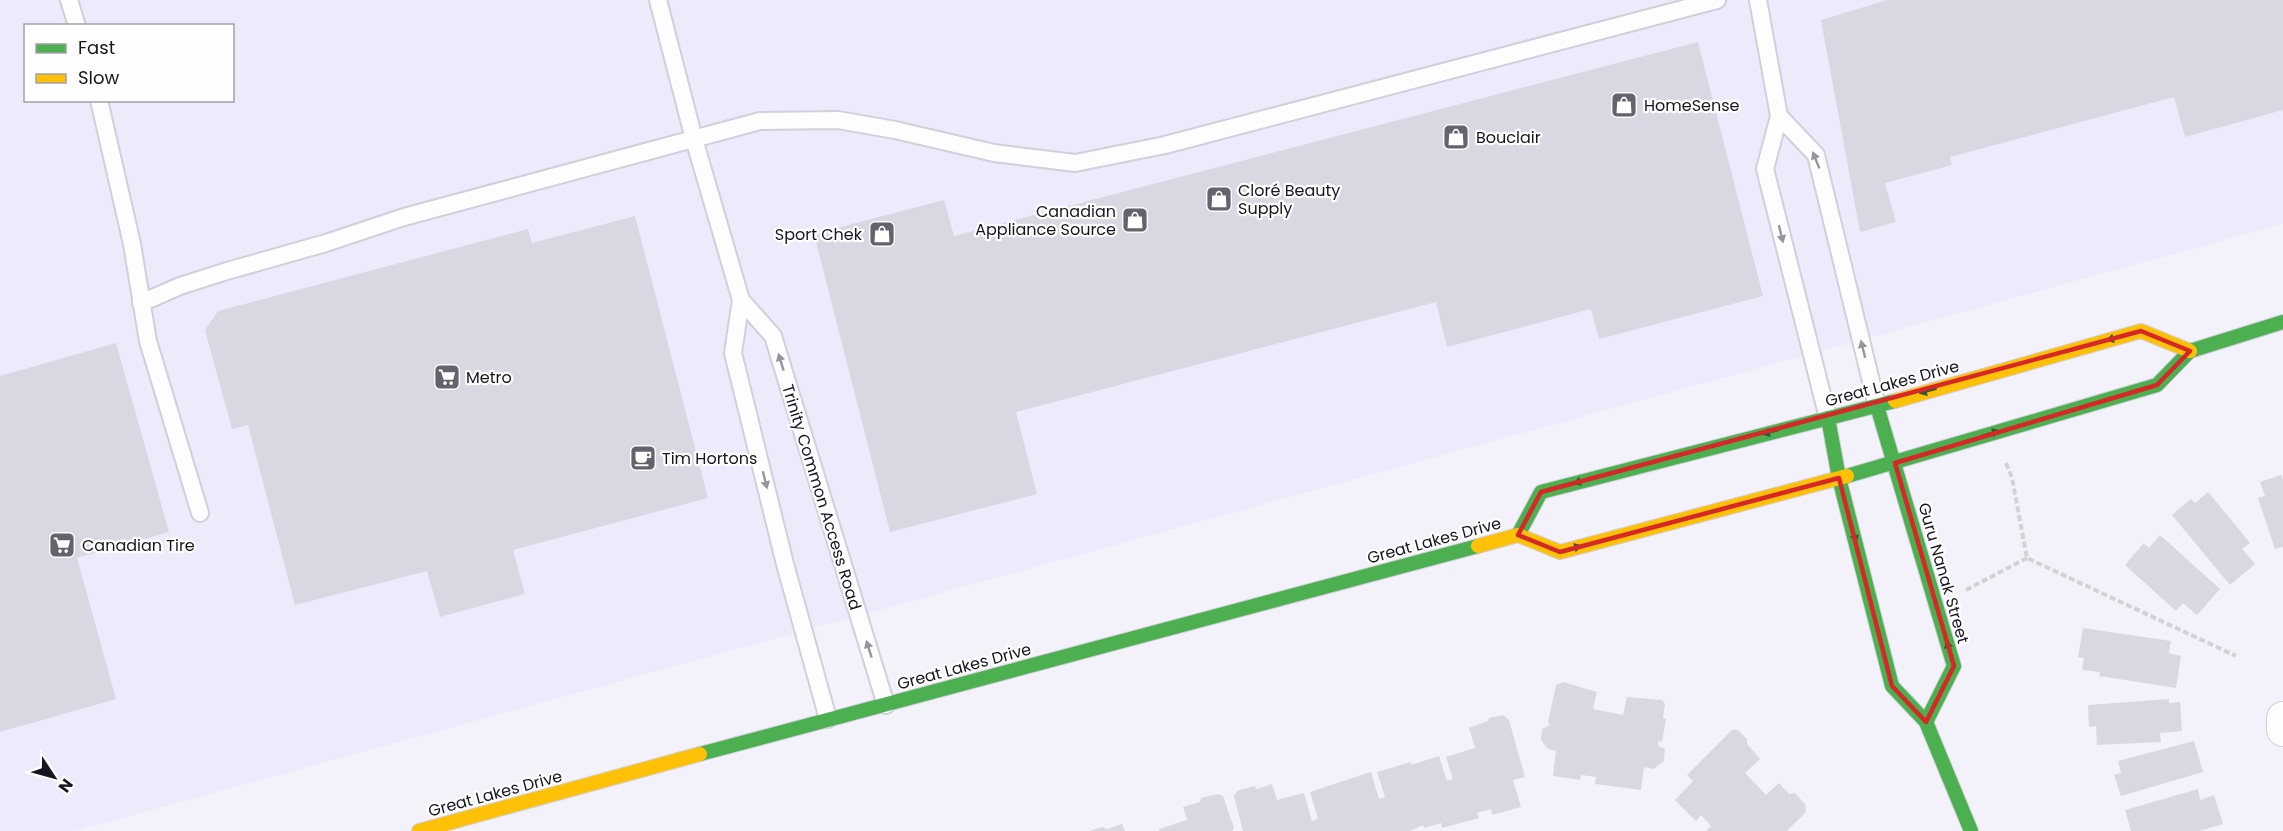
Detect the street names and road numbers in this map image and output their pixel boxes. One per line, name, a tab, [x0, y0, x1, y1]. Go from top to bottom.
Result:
street label: Great Lakes Drive	[1823, 355, 1962, 412]
street label: Trinity Common Access Road	[776, 381, 867, 613]
street label: Guru Nanak Street	[1912, 500, 1975, 646]
street label: Great Lakes Drive	[1365, 512, 1504, 569]
street label: Great Lakes Drive	[895, 638, 1034, 695]
street label: Great Lakes Drive	[426, 765, 565, 822]

